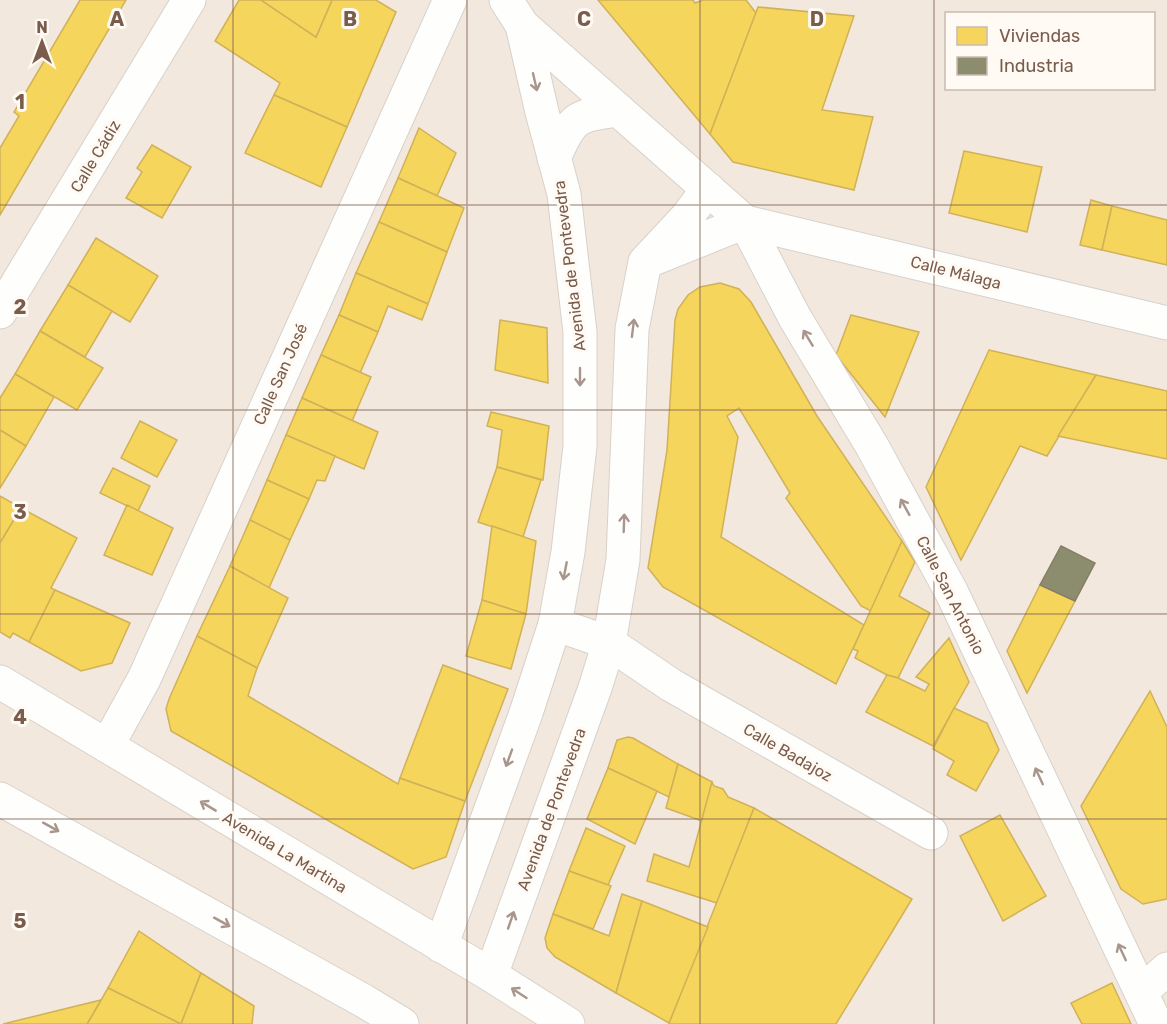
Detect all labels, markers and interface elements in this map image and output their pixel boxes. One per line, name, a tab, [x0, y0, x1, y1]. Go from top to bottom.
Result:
text: A	[110, 7, 125, 31]
text: B	[343, 7, 357, 31]
text: C	[577, 7, 591, 31]
text: D	[810, 7, 824, 31]
north arrow	[12, 12, 72, 72]
legend	[945, 12, 1155, 90]
text: N	[36, 18, 48, 37]
text: Viviendas	[999, 25, 1080, 47]
text: Industria	[999, 55, 1074, 77]
one-way arrow	[530, 72, 541, 91]
text: 1	[15, 90, 25, 114]
street label: Calle Cádiz	[66, 117, 124, 196]
street label: Avenida de Pontevedra	[550, 180, 589, 352]
street label: Calle Málaga	[909, 252, 1003, 293]
text: 2	[14, 295, 27, 319]
one-way arrow	[628, 319, 639, 339]
street label: Calle San José	[250, 321, 311, 428]
one-way arrow	[801, 330, 813, 347]
one-way arrow	[574, 367, 586, 387]
one-way arrow	[899, 499, 911, 516]
text: 3	[13, 500, 27, 524]
one-way arrow	[619, 513, 630, 533]
street label: Calle San Antonio	[912, 533, 989, 658]
one-way arrow	[559, 561, 570, 580]
text: 4	[13, 705, 27, 729]
street label: Calle Badajoz	[740, 719, 836, 786]
street label: Avenida de Pontevedra	[513, 725, 590, 893]
one-way arrow	[503, 748, 514, 767]
one-way arrow	[1032, 767, 1044, 785]
one-way arrow	[200, 799, 217, 811]
street label: Avenida La Martina	[219, 808, 350, 897]
one-way arrow	[42, 821, 59, 833]
text: 5	[14, 909, 27, 933]
one-way arrow	[506, 911, 517, 930]
one-way arrow	[213, 916, 230, 928]
one-way arrow	[1116, 944, 1128, 962]
one-way arrow	[511, 986, 528, 998]

